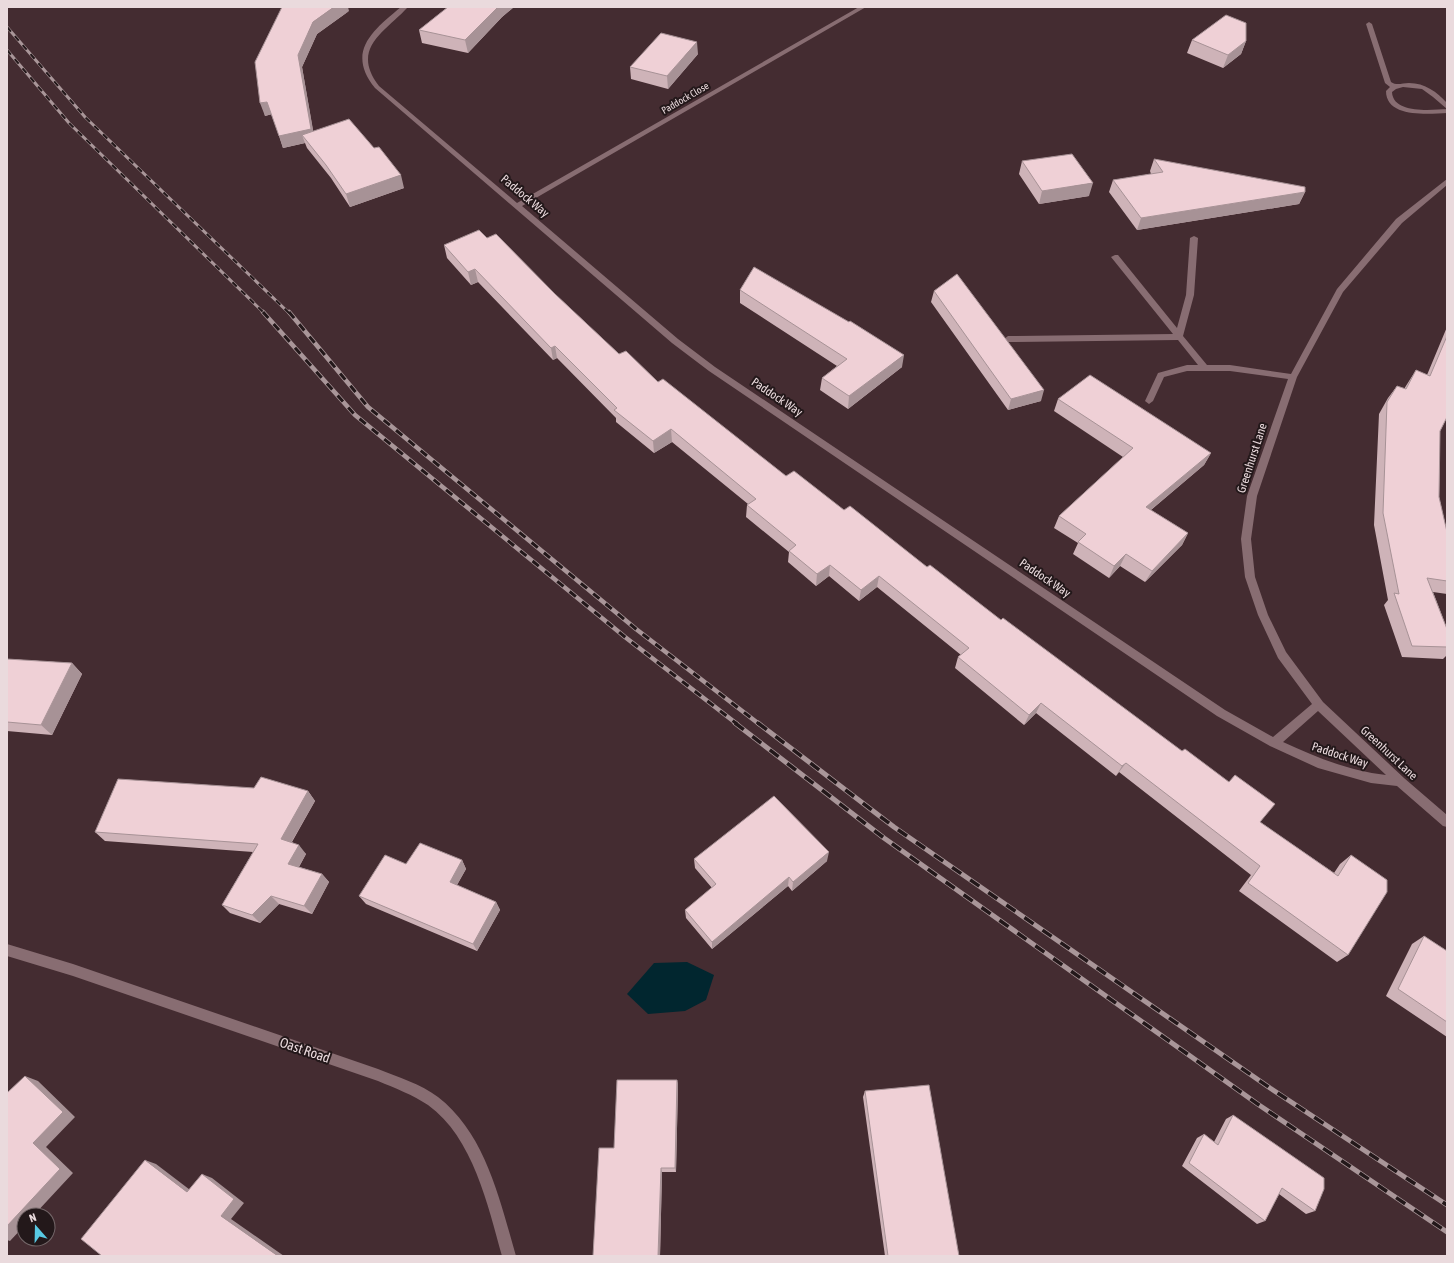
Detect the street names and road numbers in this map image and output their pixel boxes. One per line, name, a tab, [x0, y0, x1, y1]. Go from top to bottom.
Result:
street label: Paddock Close	[659, 80, 711, 116]
street label: Paddock Way	[498, 172, 552, 220]
street label: Paddock Way	[749, 375, 805, 419]
street label: Greenhurst Lane	[1234, 421, 1270, 495]
street label: Paddock Way	[1017, 556, 1073, 600]
street label: Greenhurst Lane	[1358, 723, 1420, 783]
street label: Paddock Way	[1310, 739, 1370, 771]
street label: Oast Road	[278, 1034, 332, 1066]

